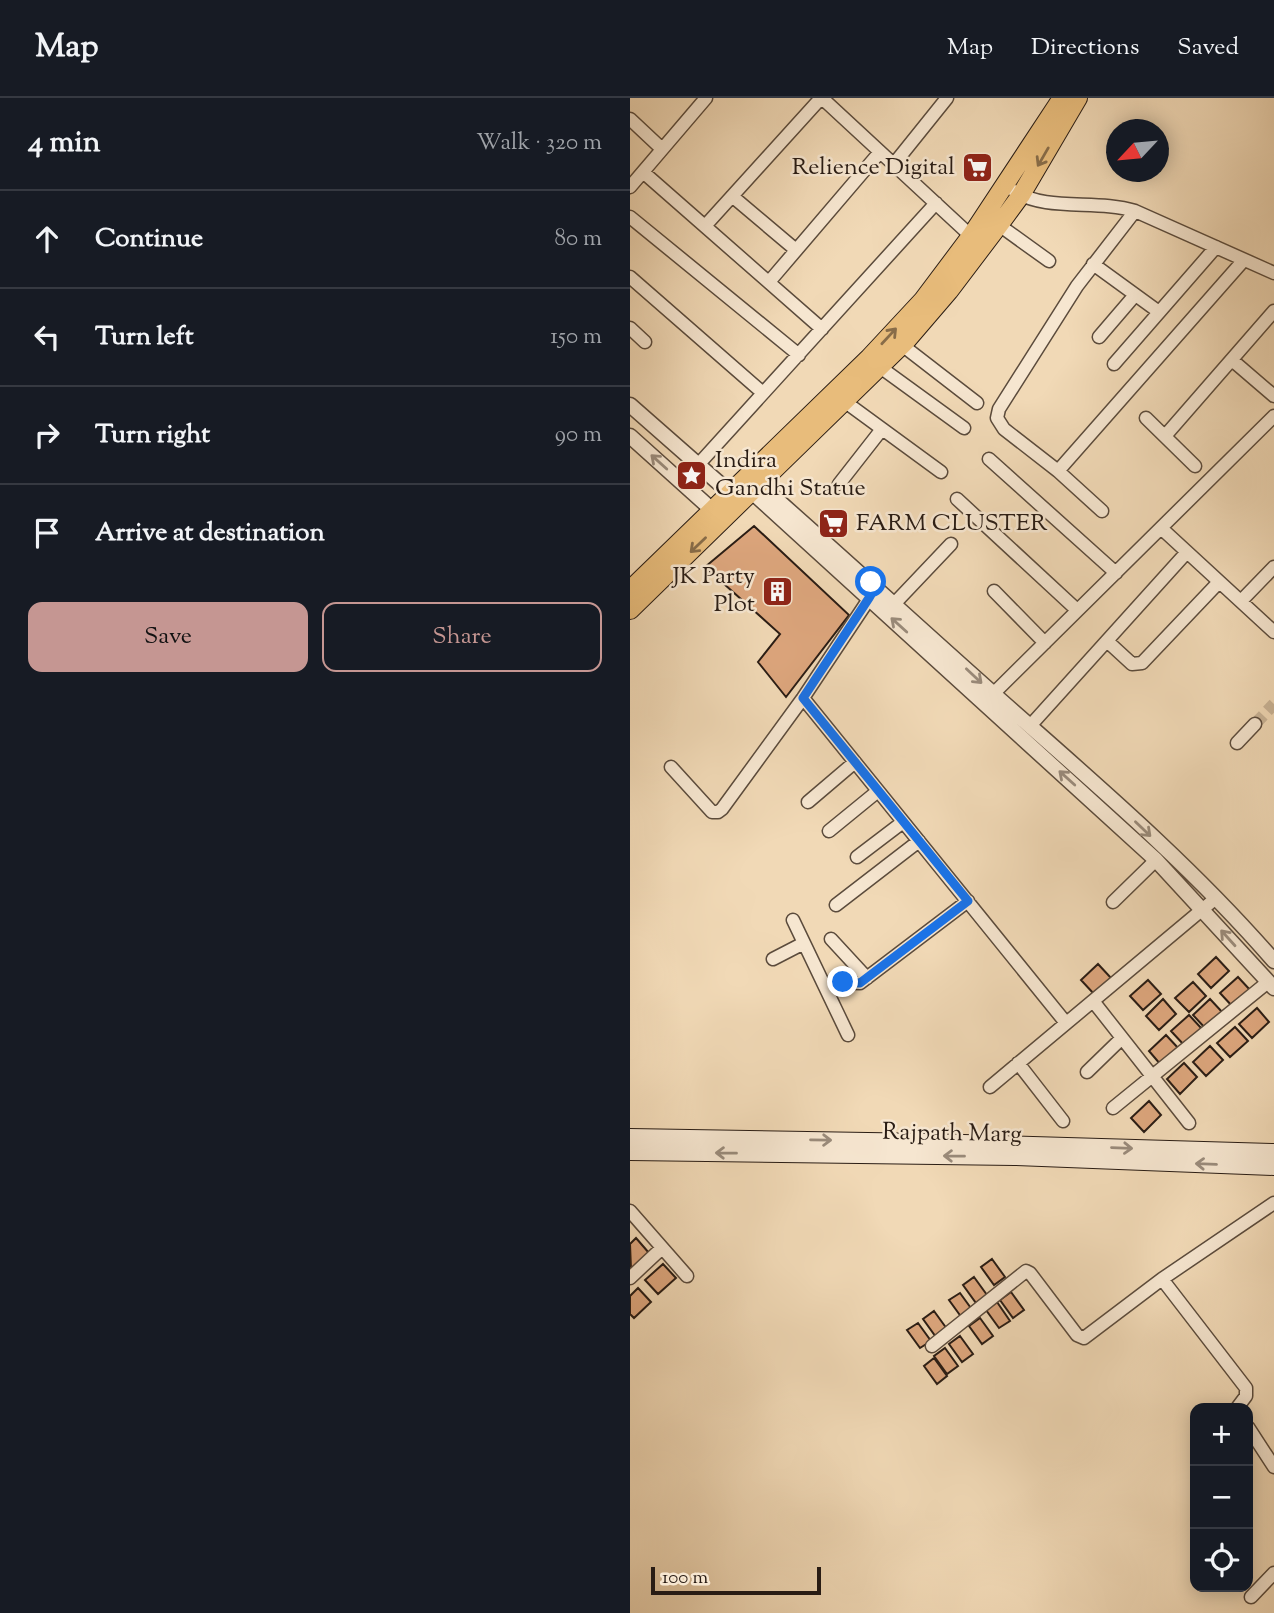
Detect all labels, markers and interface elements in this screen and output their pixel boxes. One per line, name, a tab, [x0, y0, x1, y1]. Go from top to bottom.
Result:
text: Map	[35, 24, 99, 72]
text: Map	[947, 31, 993, 65]
text: Directions	[1031, 31, 1139, 65]
text: Saved	[1177, 31, 1239, 65]
north arrow	[1106, 119, 1169, 182]
text: 4 min	[28, 122, 101, 165]
text: Walk · 320 m	[476, 127, 602, 160]
one-way arrow	[1036, 146, 1050, 166]
place label: Relience Digital	[792, 151, 955, 185]
supermarket icon: Relience Digital	[961, 151, 995, 185]
icon: ahead	[28, 220, 66, 258]
text: Continue	[95, 221, 203, 258]
text: 80 m	[554, 223, 602, 256]
icon: left	[28, 318, 66, 356]
text: Turn left	[95, 319, 194, 356]
text: 150 m	[550, 321, 602, 354]
one-way arrow	[880, 328, 897, 346]
icon: right	[28, 416, 66, 454]
text: Turn right	[95, 417, 210, 454]
text: 90 m	[555, 419, 602, 452]
place label: Indira Gandhi Statue	[715, 444, 866, 506]
one-way arrow	[650, 454, 668, 470]
place icon: Indira Gandhi Statue	[675, 458, 709, 492]
supermarket icon: FARM CLUSTER	[816, 507, 850, 541]
place label: FARM CLUSTER	[856, 507, 1048, 541]
icon: arrive	[28, 514, 66, 552]
text: Arrive at destination	[95, 515, 325, 552]
one-way arrow	[690, 537, 707, 554]
place label: JK Party Plot	[670, 560, 755, 622]
route start	[855, 566, 886, 597]
building icon: JK Party Plot	[761, 574, 795, 608]
button: Save	[28, 602, 308, 672]
button: Share	[322, 602, 602, 672]
one-way arrow	[890, 617, 908, 633]
one-way arrow	[965, 668, 983, 684]
one-way arrow	[1058, 770, 1076, 786]
one-way arrow	[1134, 820, 1151, 837]
one-way arrow	[1220, 930, 1236, 948]
route end	[827, 966, 858, 997]
street label: Rajpath Marg	[882, 1116, 1022, 1152]
one-way arrow	[809, 1133, 832, 1147]
one-way arrow	[1110, 1141, 1133, 1154]
one-way arrow	[715, 1146, 738, 1160]
one-way arrow	[943, 1149, 966, 1163]
one-way arrow	[1195, 1158, 1218, 1171]
map controls	[1190, 1403, 1253, 1592]
button: +	[1190, 1403, 1253, 1466]
button: −	[1190, 1466, 1253, 1529]
button: locate	[1190, 1529, 1253, 1592]
scale bar	[651, 1564, 821, 1596]
text: 100 m	[662, 1565, 708, 1592]

